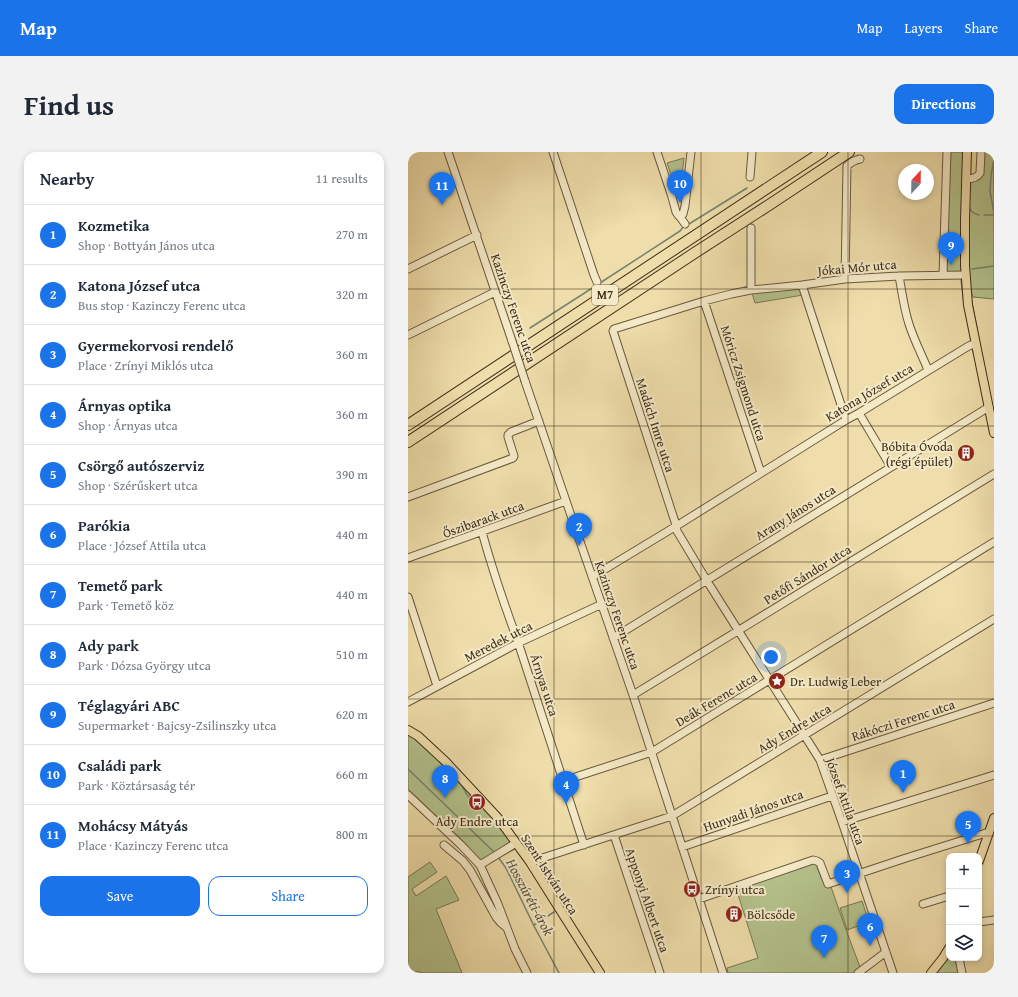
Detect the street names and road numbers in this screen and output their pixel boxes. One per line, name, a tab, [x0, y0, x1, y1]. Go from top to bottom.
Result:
street label: Kazinczy Ferenc utca	[486, 251, 541, 366]
street label: Jókai Mór utca	[815, 255, 898, 281]
road number: M7	[592, 285, 618, 305]
street label: Móricz Zsigmond utca	[716, 323, 771, 444]
street label: Katona József utca	[822, 358, 918, 426]
street label: Madách Imre utca	[631, 376, 680, 475]
street label: Arany János utca	[751, 480, 840, 545]
street label: Őszibarack utca	[440, 496, 527, 543]
street label: Petőfi Sándor utca	[760, 539, 855, 609]
street label: Kazinczy Ferenc utca	[590, 558, 645, 673]
street label: Meredek utca	[461, 616, 536, 667]
street label: Árnyas utca	[526, 652, 564, 720]
street label: Deák Ferenc utca	[672, 667, 761, 731]
street label: Rákóczi Ferenc utca	[849, 695, 958, 746]
street label: Ady Endre utca	[754, 699, 835, 758]
street label: József Attila utca	[820, 753, 870, 848]
street label: Hunyadi János utca	[701, 784, 806, 836]
street label: Szent István utca	[516, 830, 583, 919]
street label: Apponyi Albert utca	[621, 845, 675, 956]

